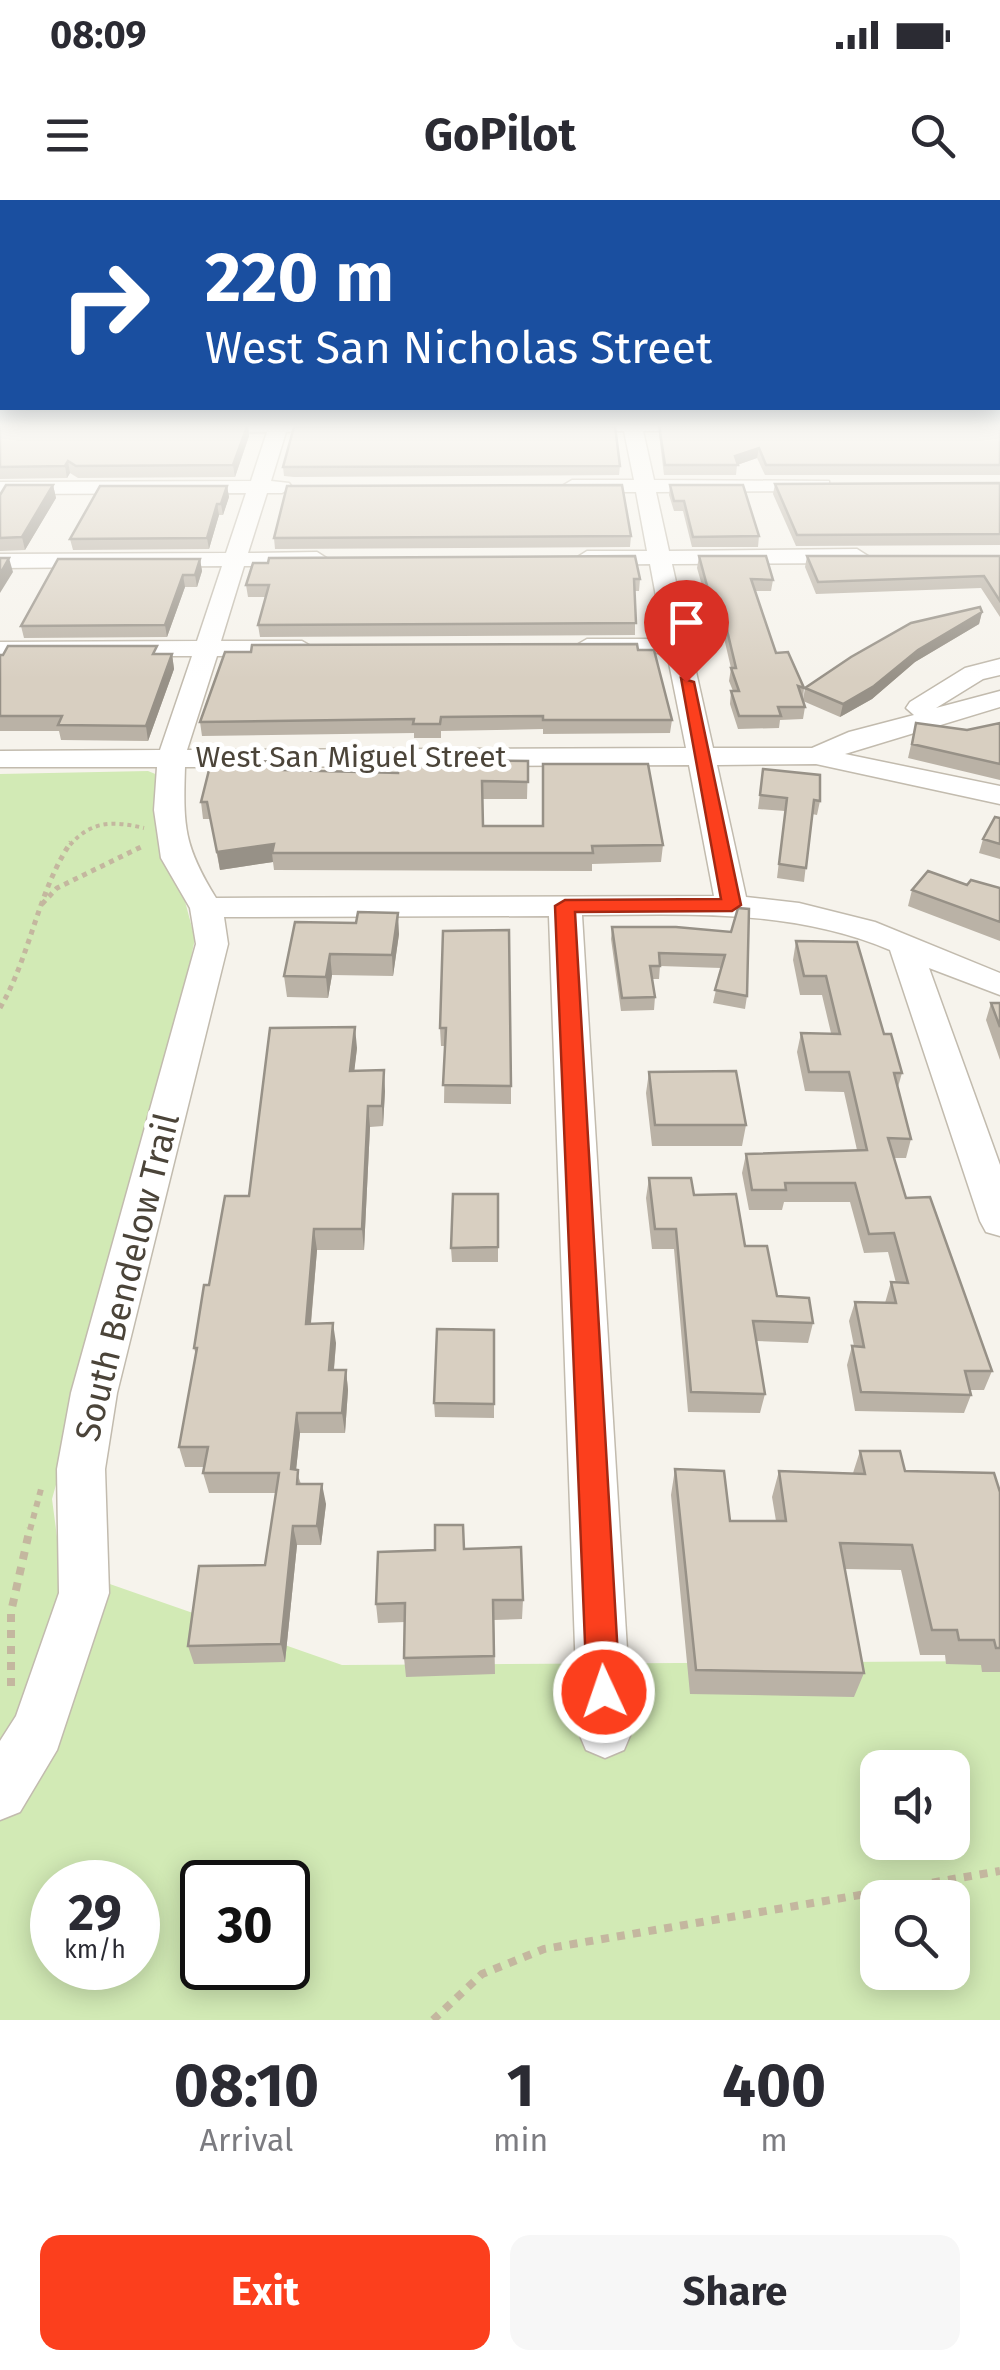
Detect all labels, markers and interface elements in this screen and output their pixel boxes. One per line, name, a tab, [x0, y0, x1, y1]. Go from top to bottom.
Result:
text: 08:09	[50, 12, 147, 58]
icon: menu	[40, 108, 95, 163]
text: GoPilot	[424, 108, 576, 162]
icon: search	[905, 108, 960, 163]
text: 220 m	[205, 236, 394, 320]
icon: right	[40, 240, 170, 370]
text: West San Nicholas Street	[205, 321, 712, 375]
pin	[644, 580, 729, 683]
icon: arrive	[659, 595, 714, 650]
street label: West San Miguel Street	[196, 739, 507, 775]
street label: South Bendelow Trail	[66, 1109, 188, 1445]
position arrow	[552, 1640, 656, 1744]
map controls	[860, 1750, 970, 1990]
button: sound	[860, 1750, 970, 1860]
speed limit sign: 30	[180, 1860, 310, 1990]
button: search	[860, 1880, 970, 1990]
text: 29	[68, 1883, 122, 1943]
text: km/h	[64, 1935, 126, 1965]
text: 08:10	[174, 2050, 319, 2122]
text: 1	[507, 2050, 534, 2122]
text: 400	[722, 2050, 826, 2122]
text: Arrival	[200, 2121, 293, 2159]
text: min	[493, 2121, 548, 2159]
text: m	[760, 2121, 788, 2159]
button: Exit	[40, 2235, 490, 2350]
button: Share	[510, 2235, 960, 2350]

